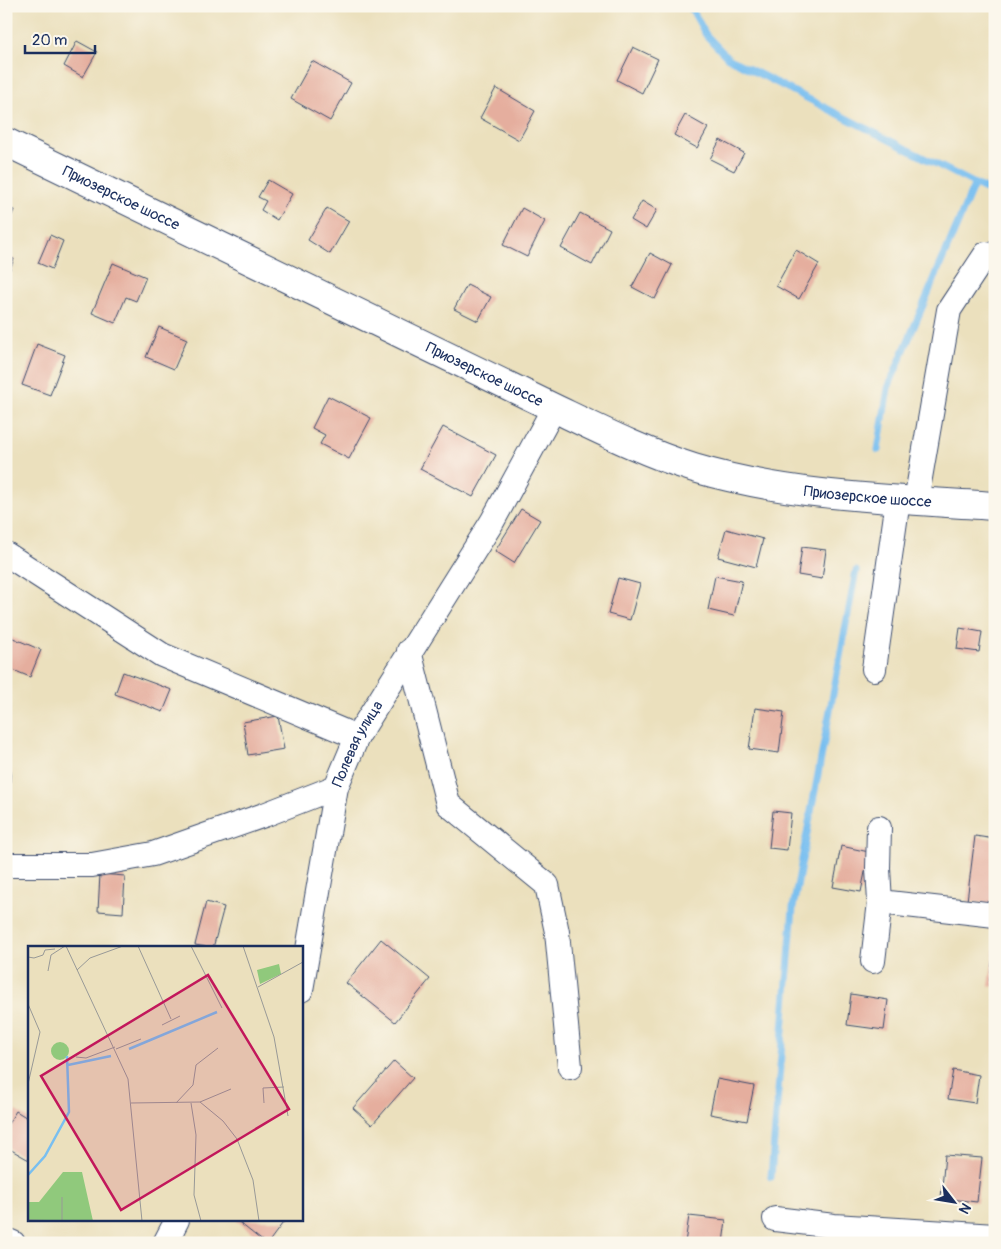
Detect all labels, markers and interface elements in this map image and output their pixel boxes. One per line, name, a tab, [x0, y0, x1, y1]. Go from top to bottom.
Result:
scale bar	[25, 22, 95, 54]
text: 20 m	[32, 31, 67, 50]
street label: Приозерское шоссе	[59, 161, 183, 235]
street label: Приозерское шоссе	[423, 338, 547, 411]
street label: Приозерское шоссе	[803, 481, 933, 511]
street label: Полевая улица	[328, 697, 387, 790]
inset map	[28, 946, 302, 1222]
north arrow	[928, 1176, 978, 1226]
text: N	[955, 1200, 974, 1217]

